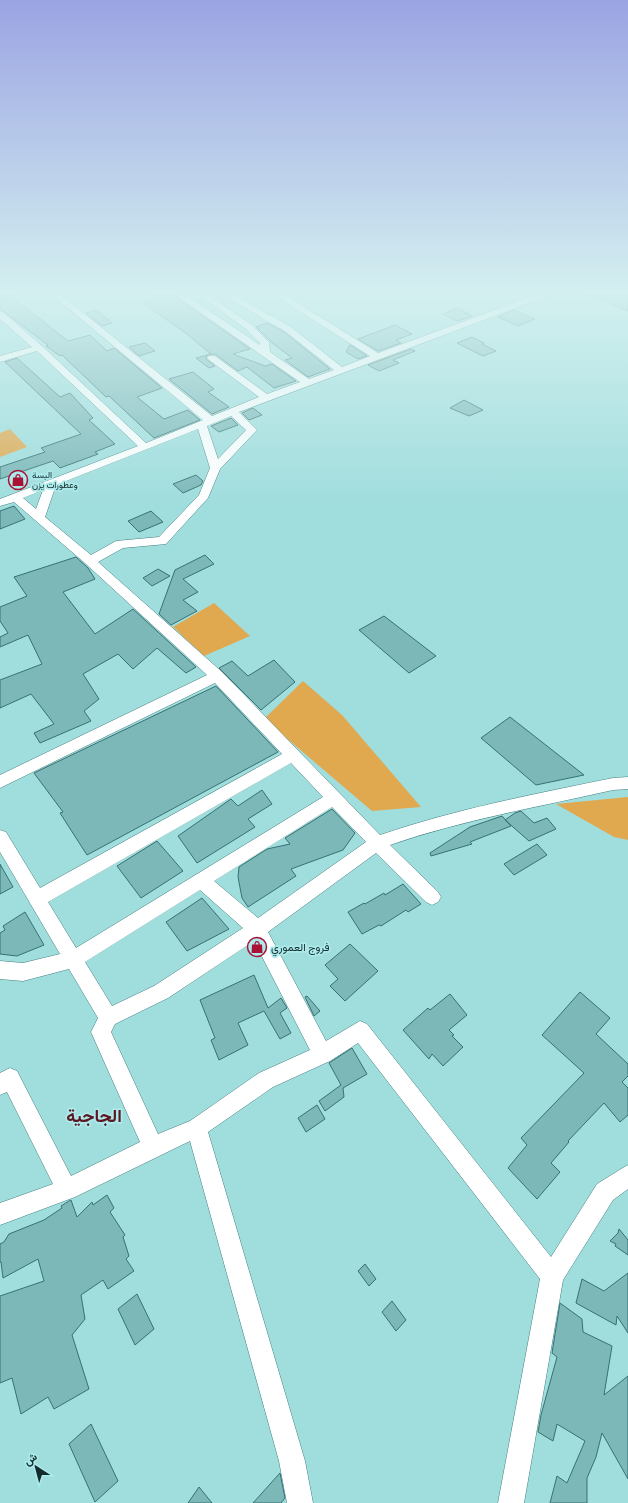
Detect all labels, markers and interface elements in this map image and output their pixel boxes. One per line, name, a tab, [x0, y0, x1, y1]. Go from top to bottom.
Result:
shop icon: البسة وعطورات يزن	[7, 469, 29, 491]
place label: البسة وعطورات يزن	[32, 470, 78, 491]
shop icon: فروج العموري	[246, 936, 268, 958]
place label: فروج العموري	[271, 941, 330, 957]
district label: الجاجية	[66, 1105, 122, 1127]
north arrow	[16, 1447, 56, 1487]
text: ش	[21, 1450, 40, 1468]

